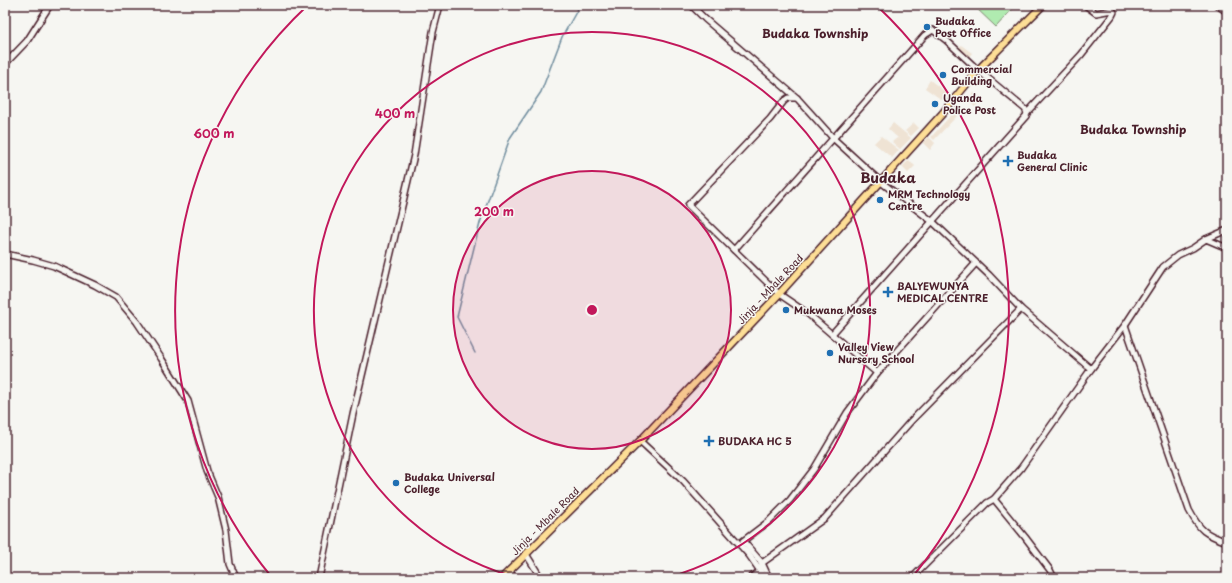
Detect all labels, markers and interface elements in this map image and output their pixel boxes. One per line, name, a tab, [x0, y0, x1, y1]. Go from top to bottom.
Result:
place label: Budaka Post Office	[935, 13, 992, 40]
marker: Budaka Post Office	[922, 22, 932, 32]
district label: Budaka Township	[762, 24, 868, 42]
place label: Commercial Building	[951, 61, 1012, 88]
marker: Commercial Building	[938, 70, 948, 80]
place label: Uganda Police Post	[943, 90, 996, 117]
marker: Uganda Police Post	[930, 99, 940, 109]
text: 400 m	[375, 104, 415, 122]
district label: Budaka Township	[1080, 120, 1186, 138]
text: 600 m	[194, 124, 234, 142]
place label: Budaka General Clinic	[1017, 147, 1088, 174]
marker: Budaka General Clinic	[1002, 155, 1014, 167]
district label: Budaka	[860, 167, 916, 188]
place label: MRM Technology Centre	[888, 186, 970, 213]
marker: MRM Technology Centre	[875, 195, 885, 205]
text: 200 m	[474, 202, 514, 220]
street label: Jinja - Mbale Road	[733, 250, 806, 327]
place label: BALYEWUNYA MEDICAL CENTRE	[897, 278, 988, 305]
marker: BALYEWUNYA MEDICAL CENTRE	[882, 286, 894, 298]
place label: Mukwana Moses	[794, 302, 877, 317]
centre of rings	[585, 303, 599, 317]
marker: Mukwana Moses	[781, 305, 791, 315]
place label: Valley View Nursery School	[838, 339, 914, 366]
marker: Valley View Nursery School	[825, 348, 835, 358]
place label: BUDAKA HC 5	[718, 433, 792, 448]
marker: BUDAKA HC 5	[703, 435, 715, 447]
place label: Budaka Universal College	[404, 469, 495, 496]
marker: Budaka Universal College	[391, 478, 401, 488]
street label: Jinja - Mbale Road	[507, 483, 582, 558]

